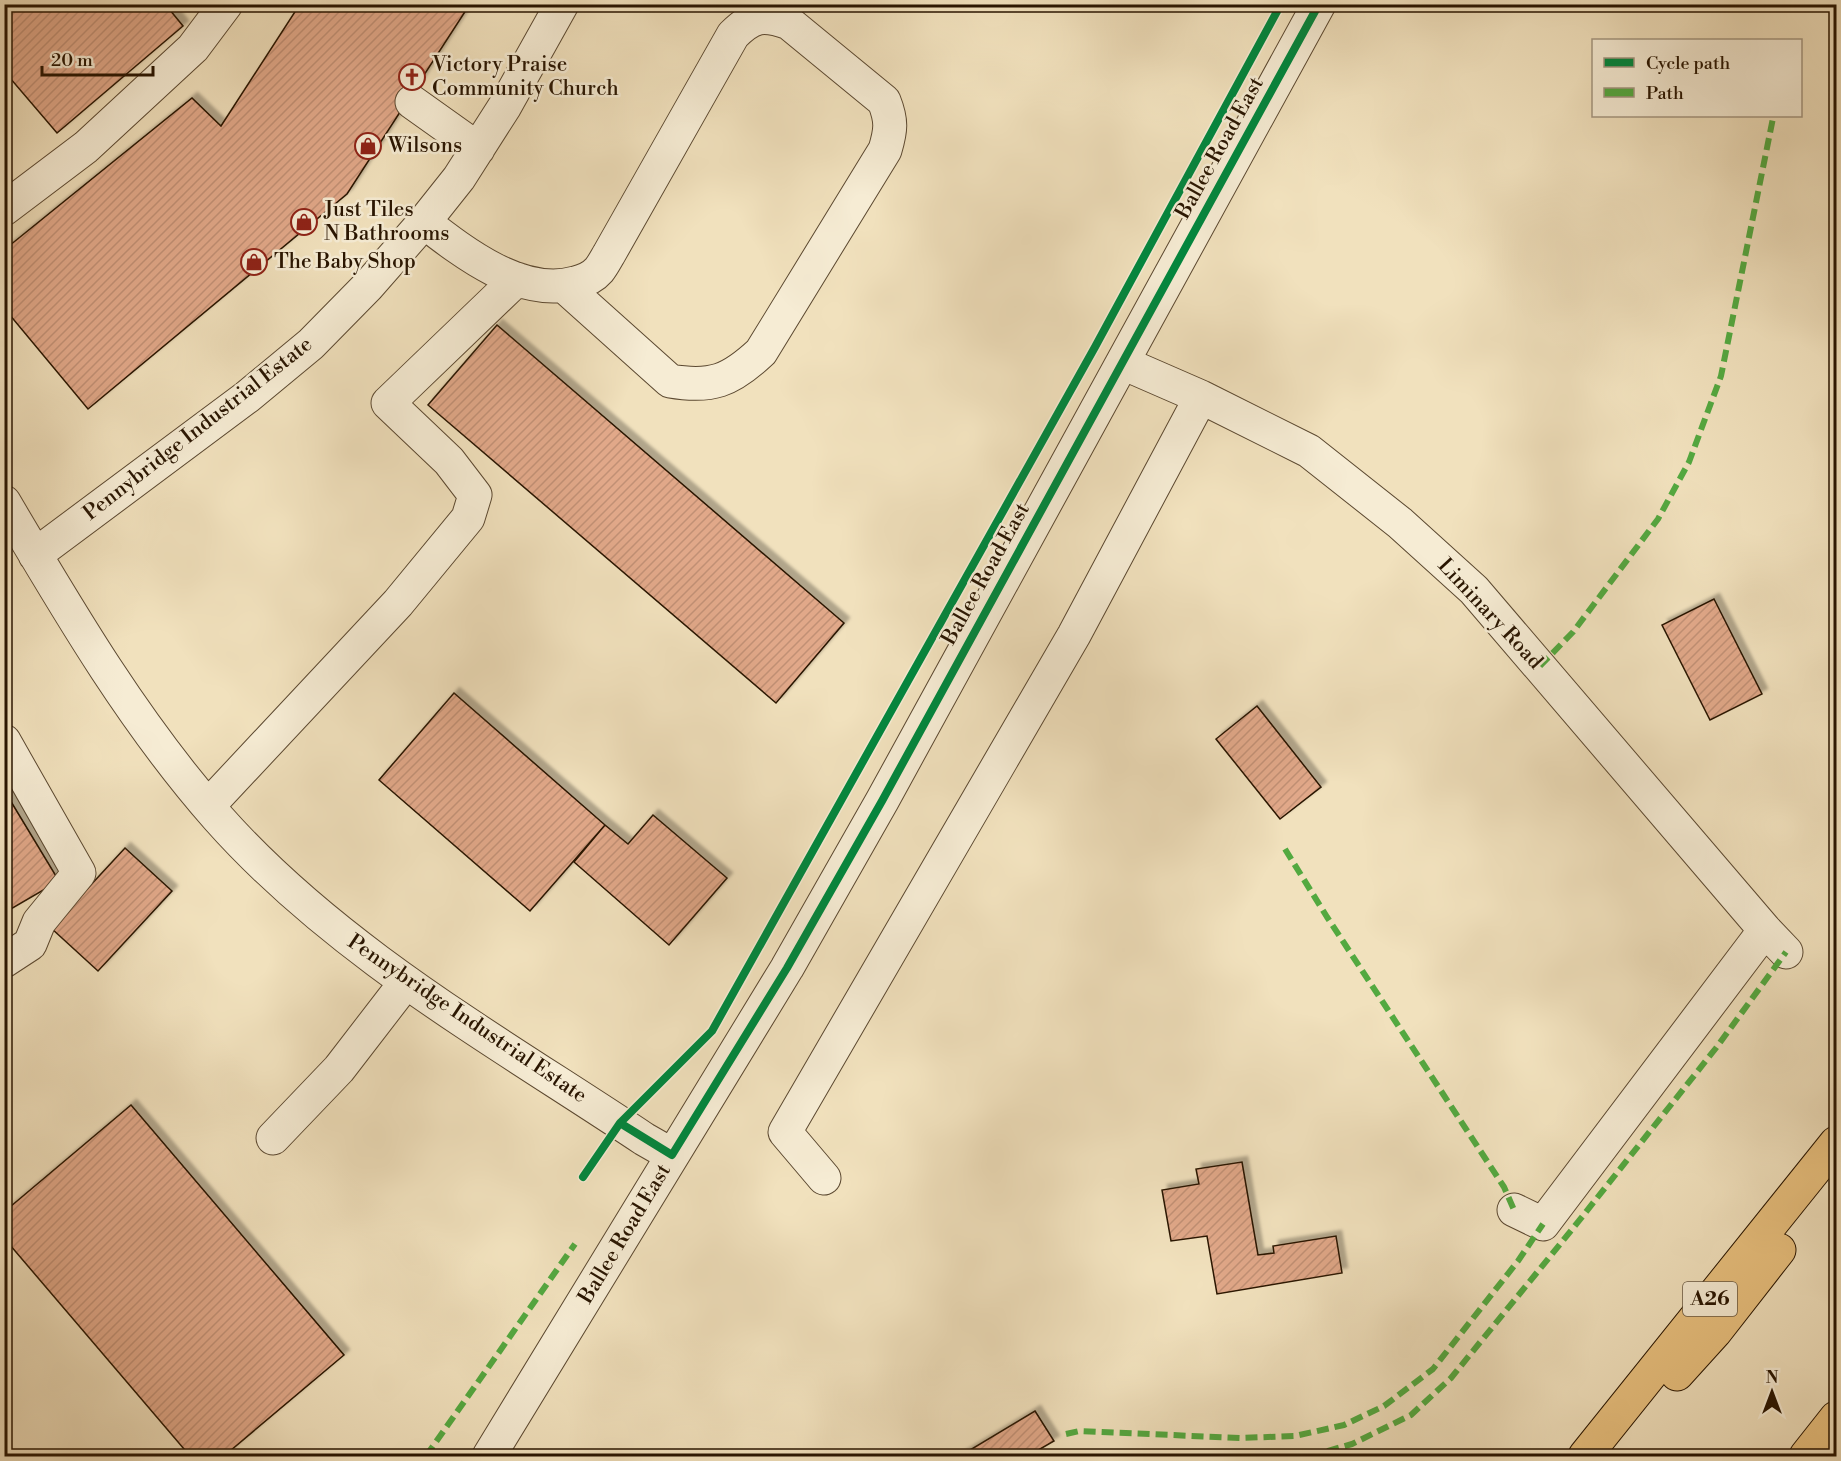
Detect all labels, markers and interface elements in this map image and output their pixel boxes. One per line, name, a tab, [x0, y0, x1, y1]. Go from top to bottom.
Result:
scale bar	[42, 39, 153, 77]
legend	[1592, 39, 1802, 117]
text: 20 m	[51, 49, 93, 72]
place label: Victory Praise Community Church	[431, 52, 619, 102]
text: Cycle path	[1646, 52, 1730, 75]
church icon: Victory Praise Community Church	[397, 62, 427, 92]
street label: Ballee Road East	[1170, 72, 1270, 224]
text: Path	[1646, 82, 1684, 105]
shop icon: Wilsons	[353, 131, 383, 161]
place label: Wilsons	[387, 133, 462, 159]
place label: Just Tiles N Bathrooms	[323, 197, 450, 247]
shop icon: Just Tiles N Bathrooms	[289, 207, 319, 237]
shop icon: The Baby Shop	[239, 247, 269, 277]
place label: The Baby Shop	[274, 249, 416, 275]
street label: Pennybridge Industrial Estate	[78, 331, 318, 527]
street label: Ballee Road East	[936, 498, 1036, 650]
street label: Liminary Road	[1432, 553, 1548, 675]
street label: Pennybridge Industrial Estate	[342, 929, 592, 1109]
street label: Ballee Road East	[573, 1159, 677, 1309]
road number: A26	[1683, 1282, 1737, 1316]
north arrow	[1742, 1362, 1802, 1422]
text: N	[1766, 1368, 1779, 1388]

